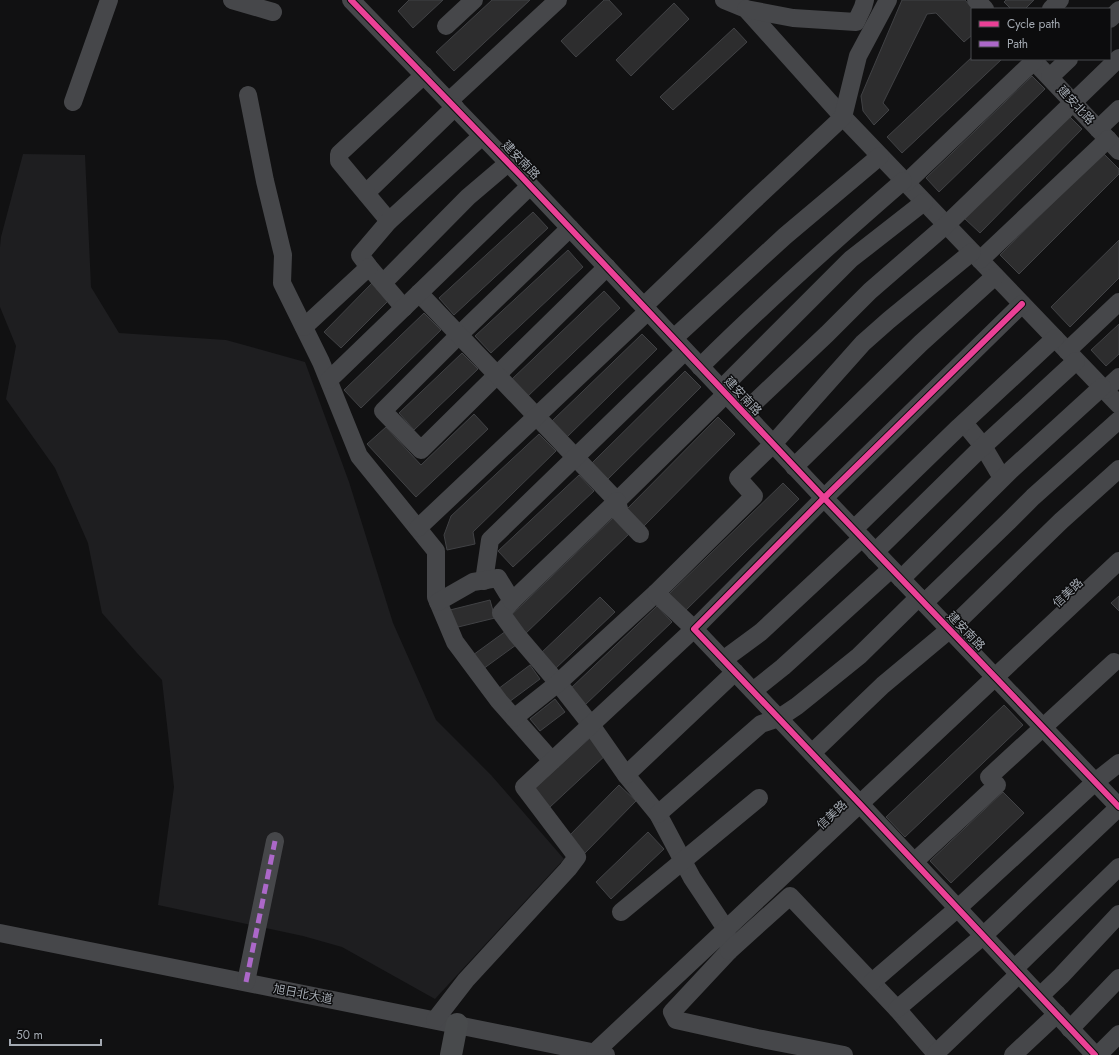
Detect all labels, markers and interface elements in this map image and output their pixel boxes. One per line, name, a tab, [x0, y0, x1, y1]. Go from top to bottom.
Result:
legend	[971, 8, 1111, 60]
text: Cycle path	[1007, 15, 1060, 33]
text: Path	[1007, 35, 1028, 53]
street label: 建安北路	[1053, 81, 1099, 129]
street label: 建安南路	[498, 136, 544, 184]
street label: 建安南路	[720, 372, 766, 420]
street label: 信美路	[1049, 574, 1087, 612]
street label: 建安南路	[943, 607, 989, 655]
street label: 信美路	[813, 796, 851, 834]
street label: 旭日北大道	[272, 979, 334, 1009]
scale bar	[10, 1021, 101, 1047]
text: 50 m	[16, 1026, 43, 1044]

